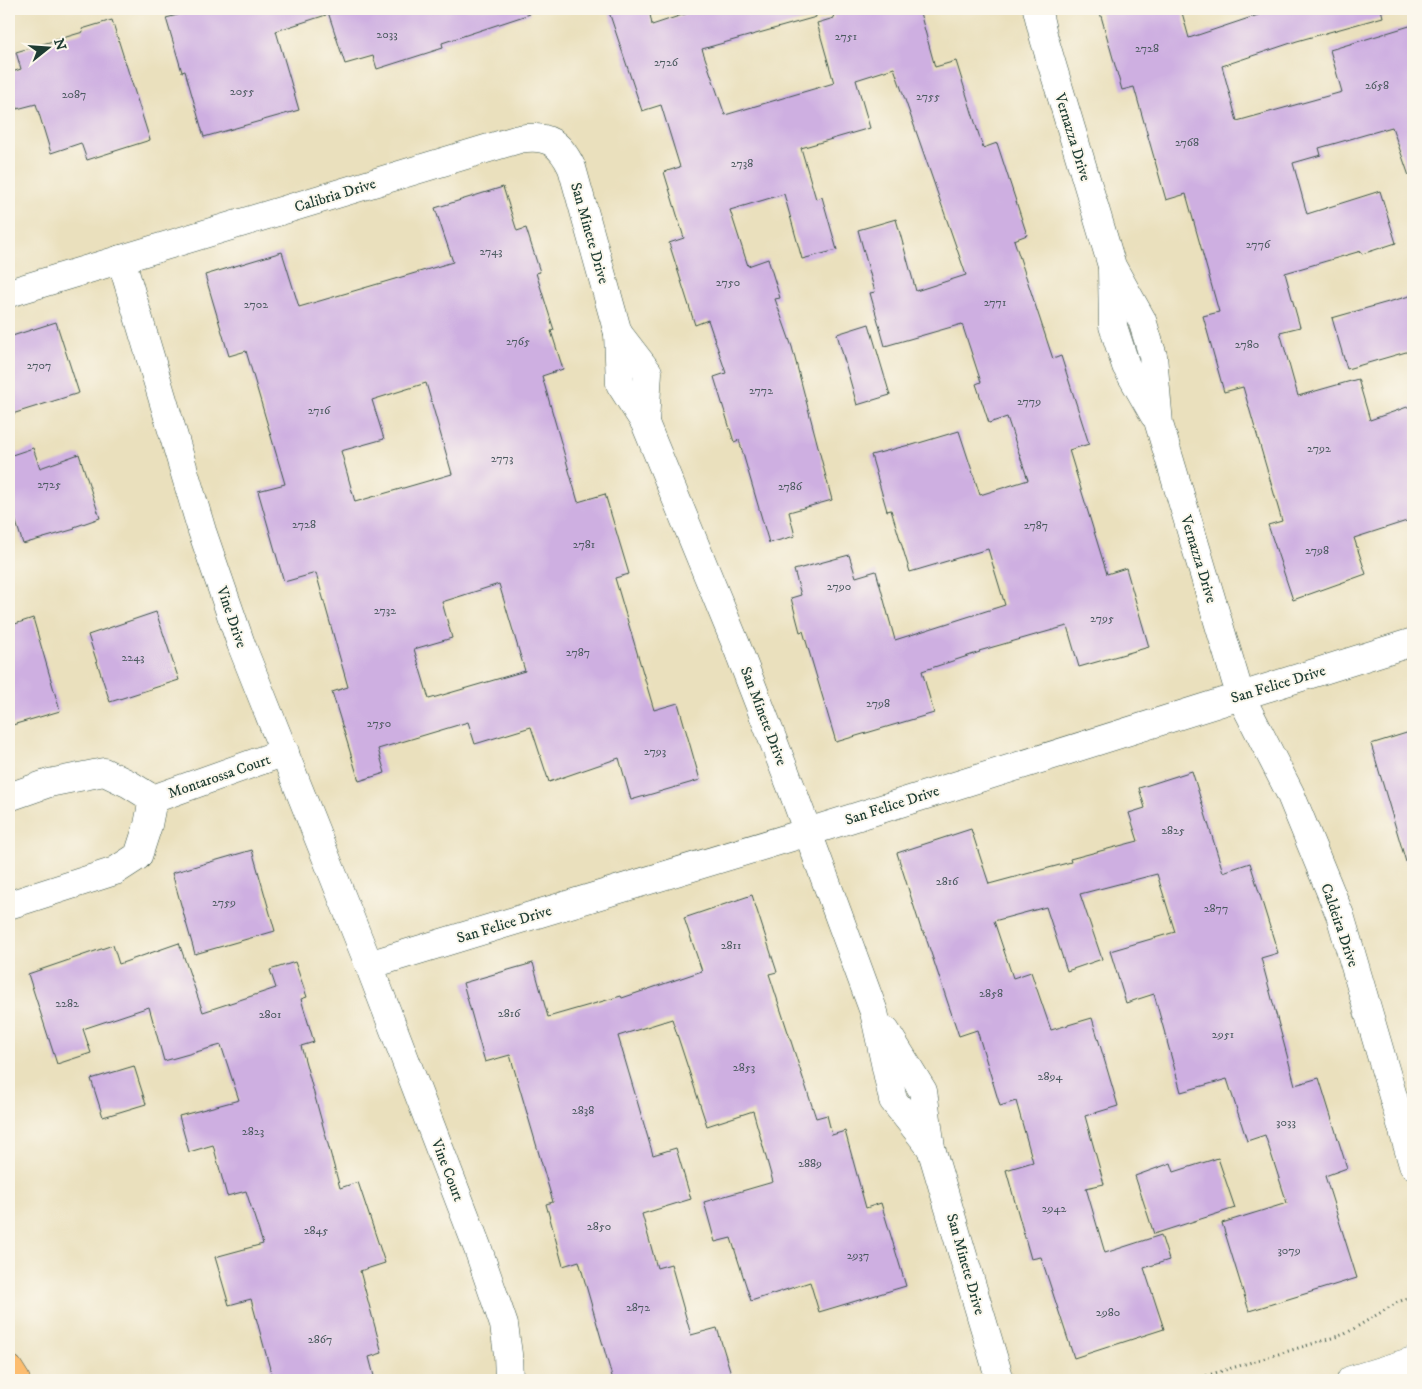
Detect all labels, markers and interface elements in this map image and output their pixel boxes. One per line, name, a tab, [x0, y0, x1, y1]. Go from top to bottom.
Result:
north arrow	[22, 22, 72, 72]
house number: 2033	[376, 27, 398, 42]
house number: 2751	[835, 29, 857, 44]
text: N	[49, 36, 70, 53]
house number: 2728	[1135, 41, 1159, 56]
house number: 2726	[654, 55, 679, 70]
house number: 2658	[1365, 78, 1389, 93]
house number: 2055	[230, 84, 254, 99]
house number: 2087	[62, 87, 86, 102]
house number: 2755	[916, 89, 940, 104]
street label: Vernazza Drive	[1050, 90, 1095, 183]
house number: 2768	[1175, 135, 1199, 150]
house number: 2738	[731, 156, 753, 171]
street label: Calibria Drive	[292, 174, 378, 217]
street label: San Minete Drive	[566, 180, 613, 286]
house number: 2776	[1246, 237, 1271, 252]
house number: 2743	[479, 244, 503, 259]
house number: 2750	[716, 275, 740, 290]
house number: 2771	[984, 295, 1006, 310]
house number: 2702	[244, 297, 268, 312]
house number: 2765	[506, 334, 530, 349]
house number: 2780	[1235, 337, 1259, 352]
house number: 2707	[27, 358, 51, 373]
house number: 2772	[749, 383, 773, 398]
house number: 2779	[1017, 394, 1041, 409]
house number: 2716	[308, 403, 331, 418]
house number: 2792	[1307, 441, 1331, 456]
house number: 2773	[491, 451, 513, 466]
house number: 2725	[37, 477, 61, 492]
house number: 2786	[778, 479, 803, 494]
street label: Vernazza Drive	[1176, 512, 1221, 605]
house number: 2728	[292, 517, 316, 532]
house number: 2787	[1024, 518, 1048, 533]
house number: 2781	[573, 537, 595, 552]
house number: 2798	[1305, 543, 1329, 558]
house number: 2790	[827, 579, 851, 594]
street label: Vine Drive	[212, 583, 251, 650]
house number: 2732	[374, 603, 396, 618]
house number: 2795	[1090, 611, 1114, 626]
house number: 2787	[566, 645, 590, 660]
house number: 2243	[121, 650, 145, 665]
street label: San Felice Drive	[1229, 661, 1328, 708]
street label: San Minete Drive	[736, 664, 791, 768]
house number: 2798	[866, 696, 890, 711]
house number: 2750	[367, 716, 391, 731]
house number: 2793	[644, 744, 666, 759]
street label: Montarossa Court	[165, 750, 273, 803]
street label: San Felice Drive	[843, 781, 942, 830]
house number: 2825	[1161, 823, 1185, 838]
house number: 2816	[936, 874, 959, 889]
street label: Caldeira Drive	[1316, 881, 1363, 969]
house number: 2759	[212, 895, 236, 910]
street label: San Felice Drive	[455, 901, 554, 948]
house number: 2877	[1204, 901, 1228, 916]
house number: 2811	[721, 938, 741, 953]
house number: 2858	[979, 986, 1003, 1001]
house number: 2282	[55, 996, 79, 1011]
house number: 2816	[498, 1006, 521, 1021]
house number: 2801	[259, 1007, 281, 1022]
house number: 2951	[1212, 1027, 1234, 1042]
house number: 2853	[733, 1060, 755, 1075]
house number: 2894	[1038, 1069, 1063, 1084]
house number: 2838	[572, 1103, 594, 1118]
house number: 3033	[1276, 1115, 1296, 1130]
house number: 2823	[242, 1124, 264, 1139]
street label: Vine Court	[427, 1135, 468, 1204]
house number: 2889	[798, 1156, 822, 1171]
house number: 2942	[1042, 1201, 1066, 1216]
street label: San Minete Drive	[942, 1211, 989, 1317]
house number: 2850	[587, 1219, 611, 1234]
house number: 2845	[304, 1223, 328, 1238]
house number: 3079	[1277, 1243, 1301, 1258]
house number: 2937	[847, 1248, 869, 1263]
house number: 2872	[626, 1300, 650, 1315]
house number: 2980	[1096, 1305, 1120, 1320]
house number: 2867	[308, 1332, 332, 1347]

